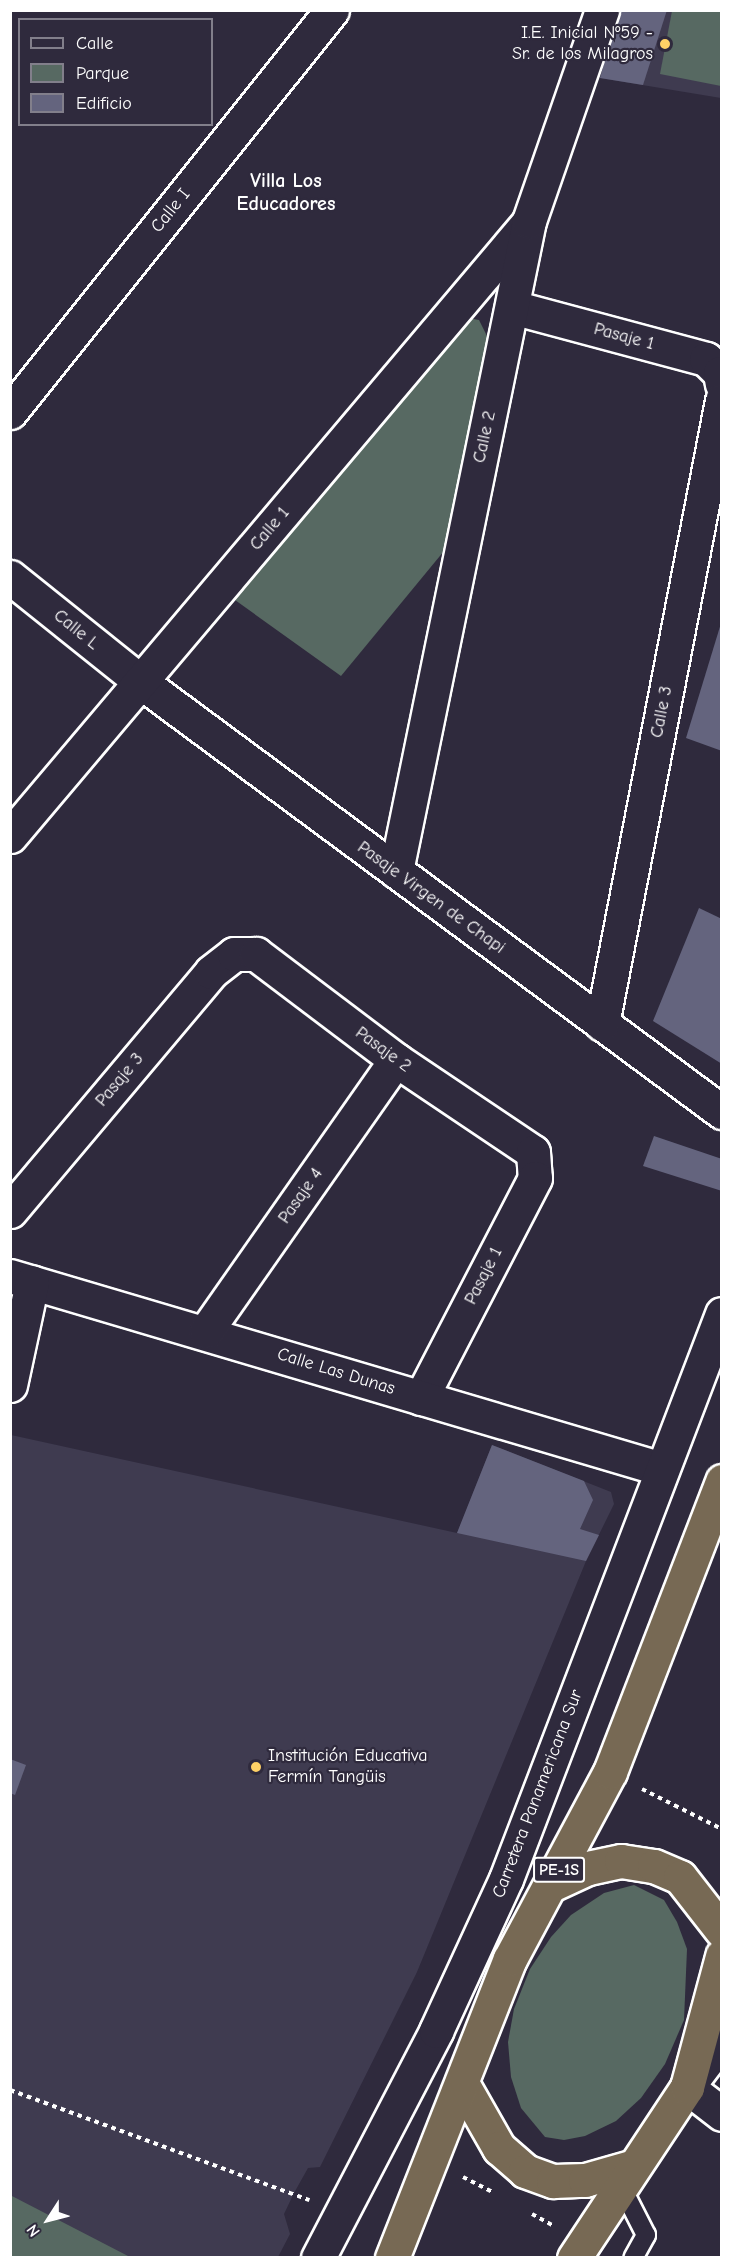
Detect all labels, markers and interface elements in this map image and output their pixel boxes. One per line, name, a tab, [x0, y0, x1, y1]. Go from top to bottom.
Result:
legend	[18, 18, 213, 126]
place label: I.E. Inicial Nº59 - Sr. de los Milagros	[512, 23, 653, 66]
text: Calle	[76, 33, 113, 54]
marker: I.E. Inicial Nº59 - Sr. de los Milagros	[658, 37, 672, 51]
text: Parque	[76, 63, 129, 84]
text: Edificio	[76, 93, 132, 114]
district label: Villa Los Educadores	[237, 168, 335, 215]
street label: Calle I	[147, 185, 195, 237]
street label: Pasaje 1	[591, 319, 657, 355]
street label: Calle 2	[469, 409, 501, 465]
street label: Calle 1	[246, 503, 294, 555]
street label: Calle L	[49, 605, 103, 655]
street label: Calle 3	[646, 684, 678, 740]
street label: Pasaje Virgen de Chapi	[353, 837, 509, 959]
street label: Pasaje 2	[351, 1022, 415, 1078]
street label: Pasaje 3	[91, 1049, 149, 1111]
street label: Pasaje 4	[274, 1164, 328, 1228]
street label: Pasaje 1	[460, 1244, 508, 1308]
street label: Calle Las Dunas	[275, 1344, 397, 1400]
street label: Carretera Panamericana Sur	[488, 1687, 588, 1901]
place label: Institución Educativa Fermín Tangüis	[268, 1746, 428, 1788]
marker: Institución Educativa Fermín Tangüis	[249, 1760, 263, 1774]
road number: PE-1S	[532, 1857, 586, 1883]
north arrow	[18, 2190, 78, 2250]
text: N	[23, 2221, 44, 2240]

